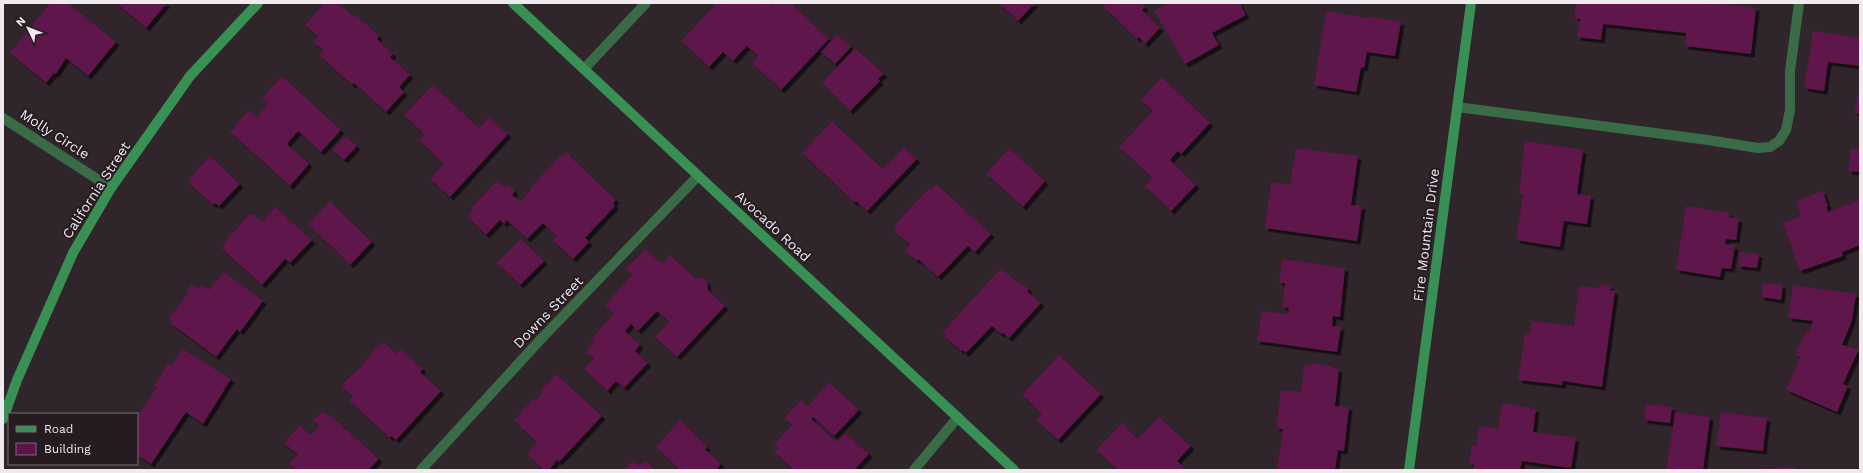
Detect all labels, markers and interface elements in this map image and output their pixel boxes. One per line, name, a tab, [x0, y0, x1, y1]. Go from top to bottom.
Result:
north arrow	[8, 8, 48, 48]
text: N	[14, 14, 29, 29]
street label: Molly Circle	[17, 106, 93, 162]
street label: California Street	[59, 139, 133, 241]
street label: Fire Mountain Drive	[1410, 168, 1442, 302]
street label: Avocado Road	[732, 187, 814, 265]
street label: Downs Street	[510, 273, 586, 351]
legend	[8, 413, 138, 465]
text: Road	[44, 422, 73, 436]
text: Building	[44, 442, 91, 456]

